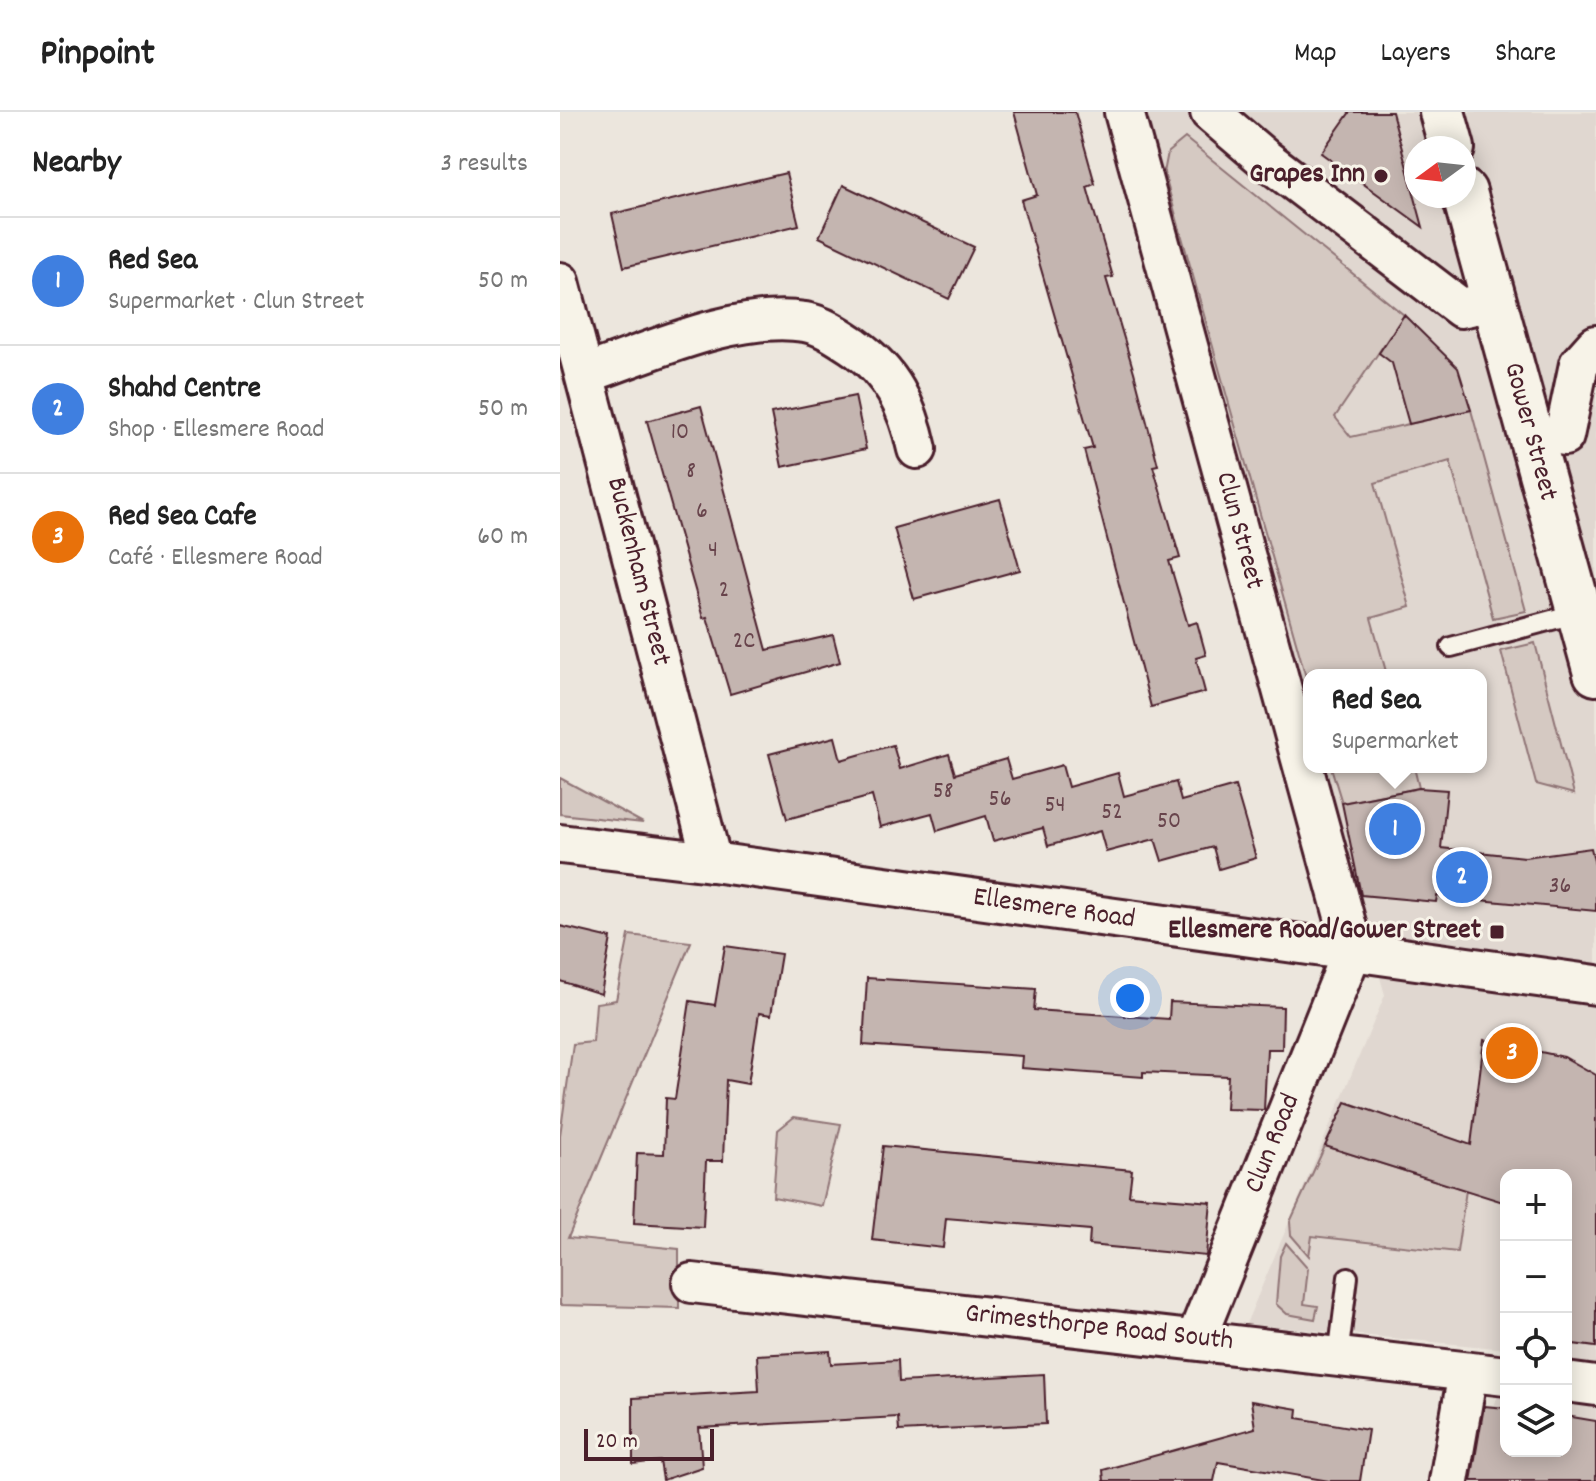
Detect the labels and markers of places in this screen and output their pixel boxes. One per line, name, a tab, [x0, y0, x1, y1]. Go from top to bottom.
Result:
place label: Grapes Inn	[1249, 156, 1365, 196]
marker: Grapes Inn	[1372, 167, 1390, 185]
pin: 1	[1369, 799, 1421, 859]
pin: 2	[1436, 847, 1488, 907]
place label: Ellesmere Road/Gower Street	[1168, 912, 1482, 952]
marker: Ellesmere Road/Gower Street	[1488, 923, 1506, 941]
pin: 3	[1486, 1023, 1538, 1083]

